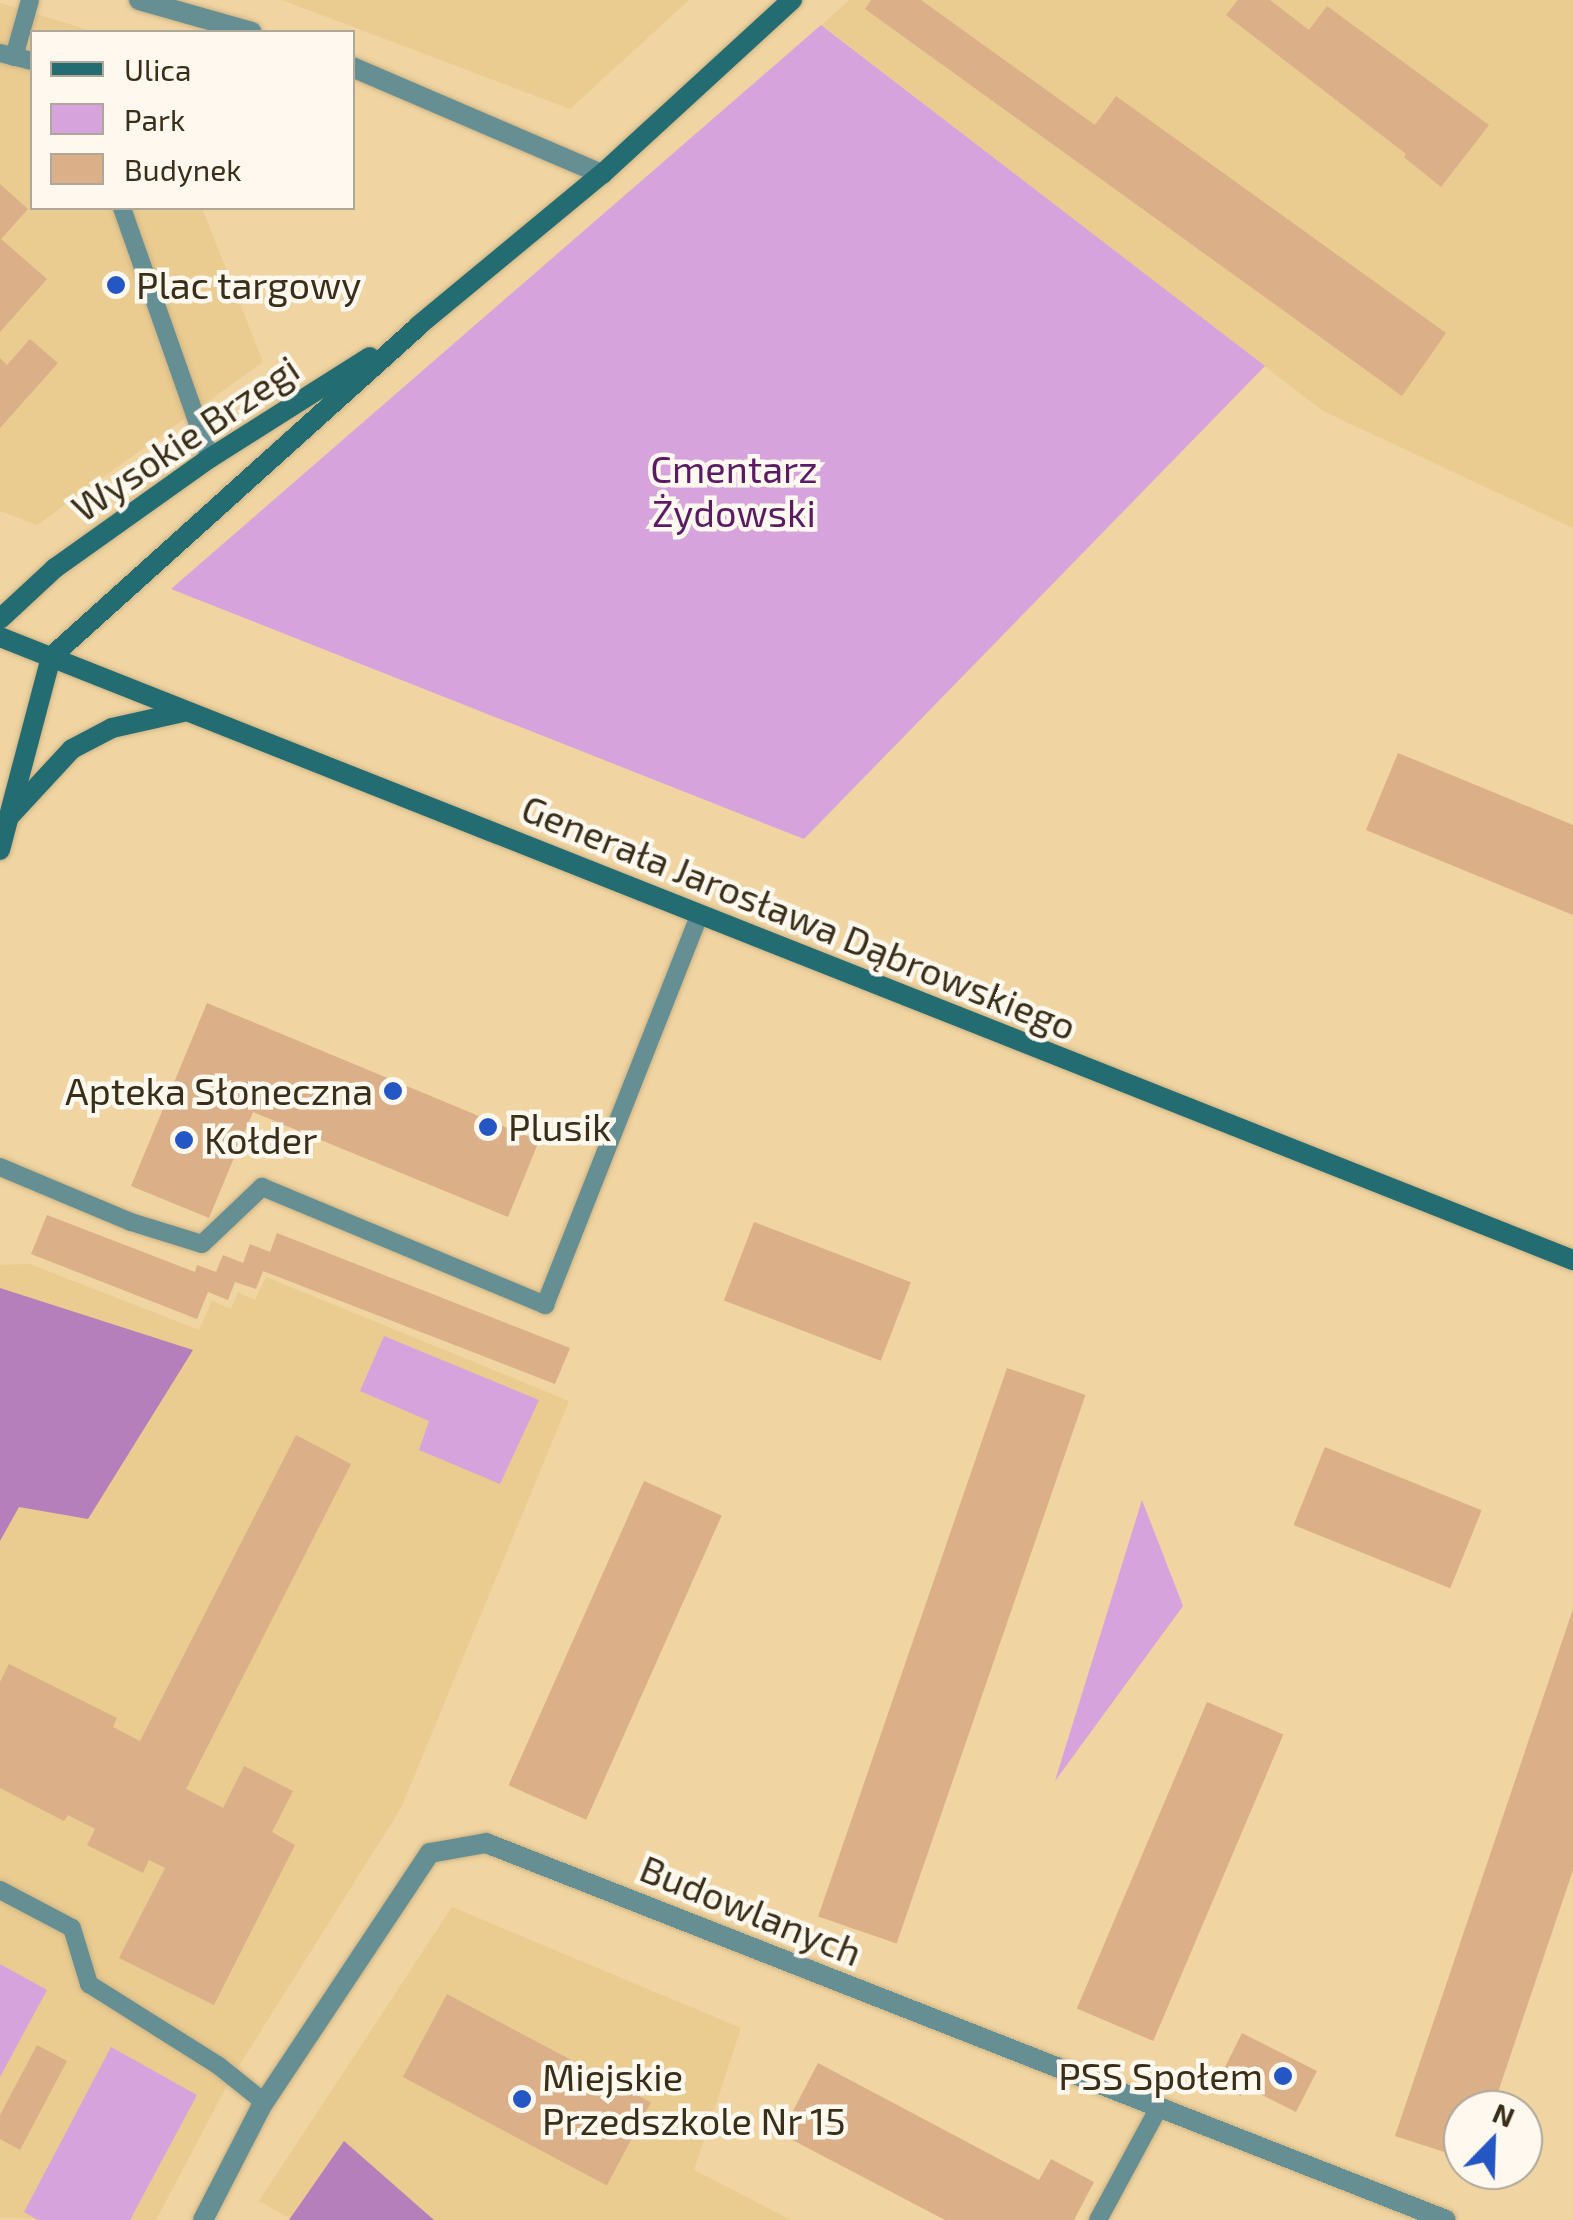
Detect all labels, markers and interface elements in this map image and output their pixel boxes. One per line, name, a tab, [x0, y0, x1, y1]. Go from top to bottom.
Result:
legend	[30, 30, 355, 210]
text: Ulica	[124, 51, 191, 87]
text: Park	[124, 101, 185, 137]
text: Budynek	[124, 151, 242, 187]
place label: Plac targowy	[136, 262, 362, 308]
marker: Plac targowy	[105, 274, 127, 296]
street label: Wysokie Brzegi	[63, 345, 307, 531]
park label: Cmentarz Żydowski	[650, 446, 818, 536]
street label: Generała Jarosława Dąbrowskiego	[515, 785, 1083, 1049]
place label: Apteka Słoneczna	[65, 1068, 373, 1114]
marker: Apteka Słoneczna	[382, 1080, 404, 1102]
place label: Plusik	[508, 1104, 611, 1150]
marker: Plusik	[477, 1116, 499, 1138]
place label: Kołder	[204, 1117, 317, 1163]
marker: Kołder	[173, 1129, 195, 1151]
street label: Budowlanych	[634, 1845, 868, 1975]
place label: PSS Społem	[1058, 2053, 1263, 2099]
place label: Miejskie Przedszkole Nr 15	[542, 2054, 846, 2144]
marker: PSS Społem	[1272, 2065, 1294, 2087]
marker: Miejskie Przedszkole Nr 15	[511, 2088, 533, 2110]
north arrow	[1443, 2090, 1543, 2190]
text: N	[1488, 2095, 1520, 2134]

